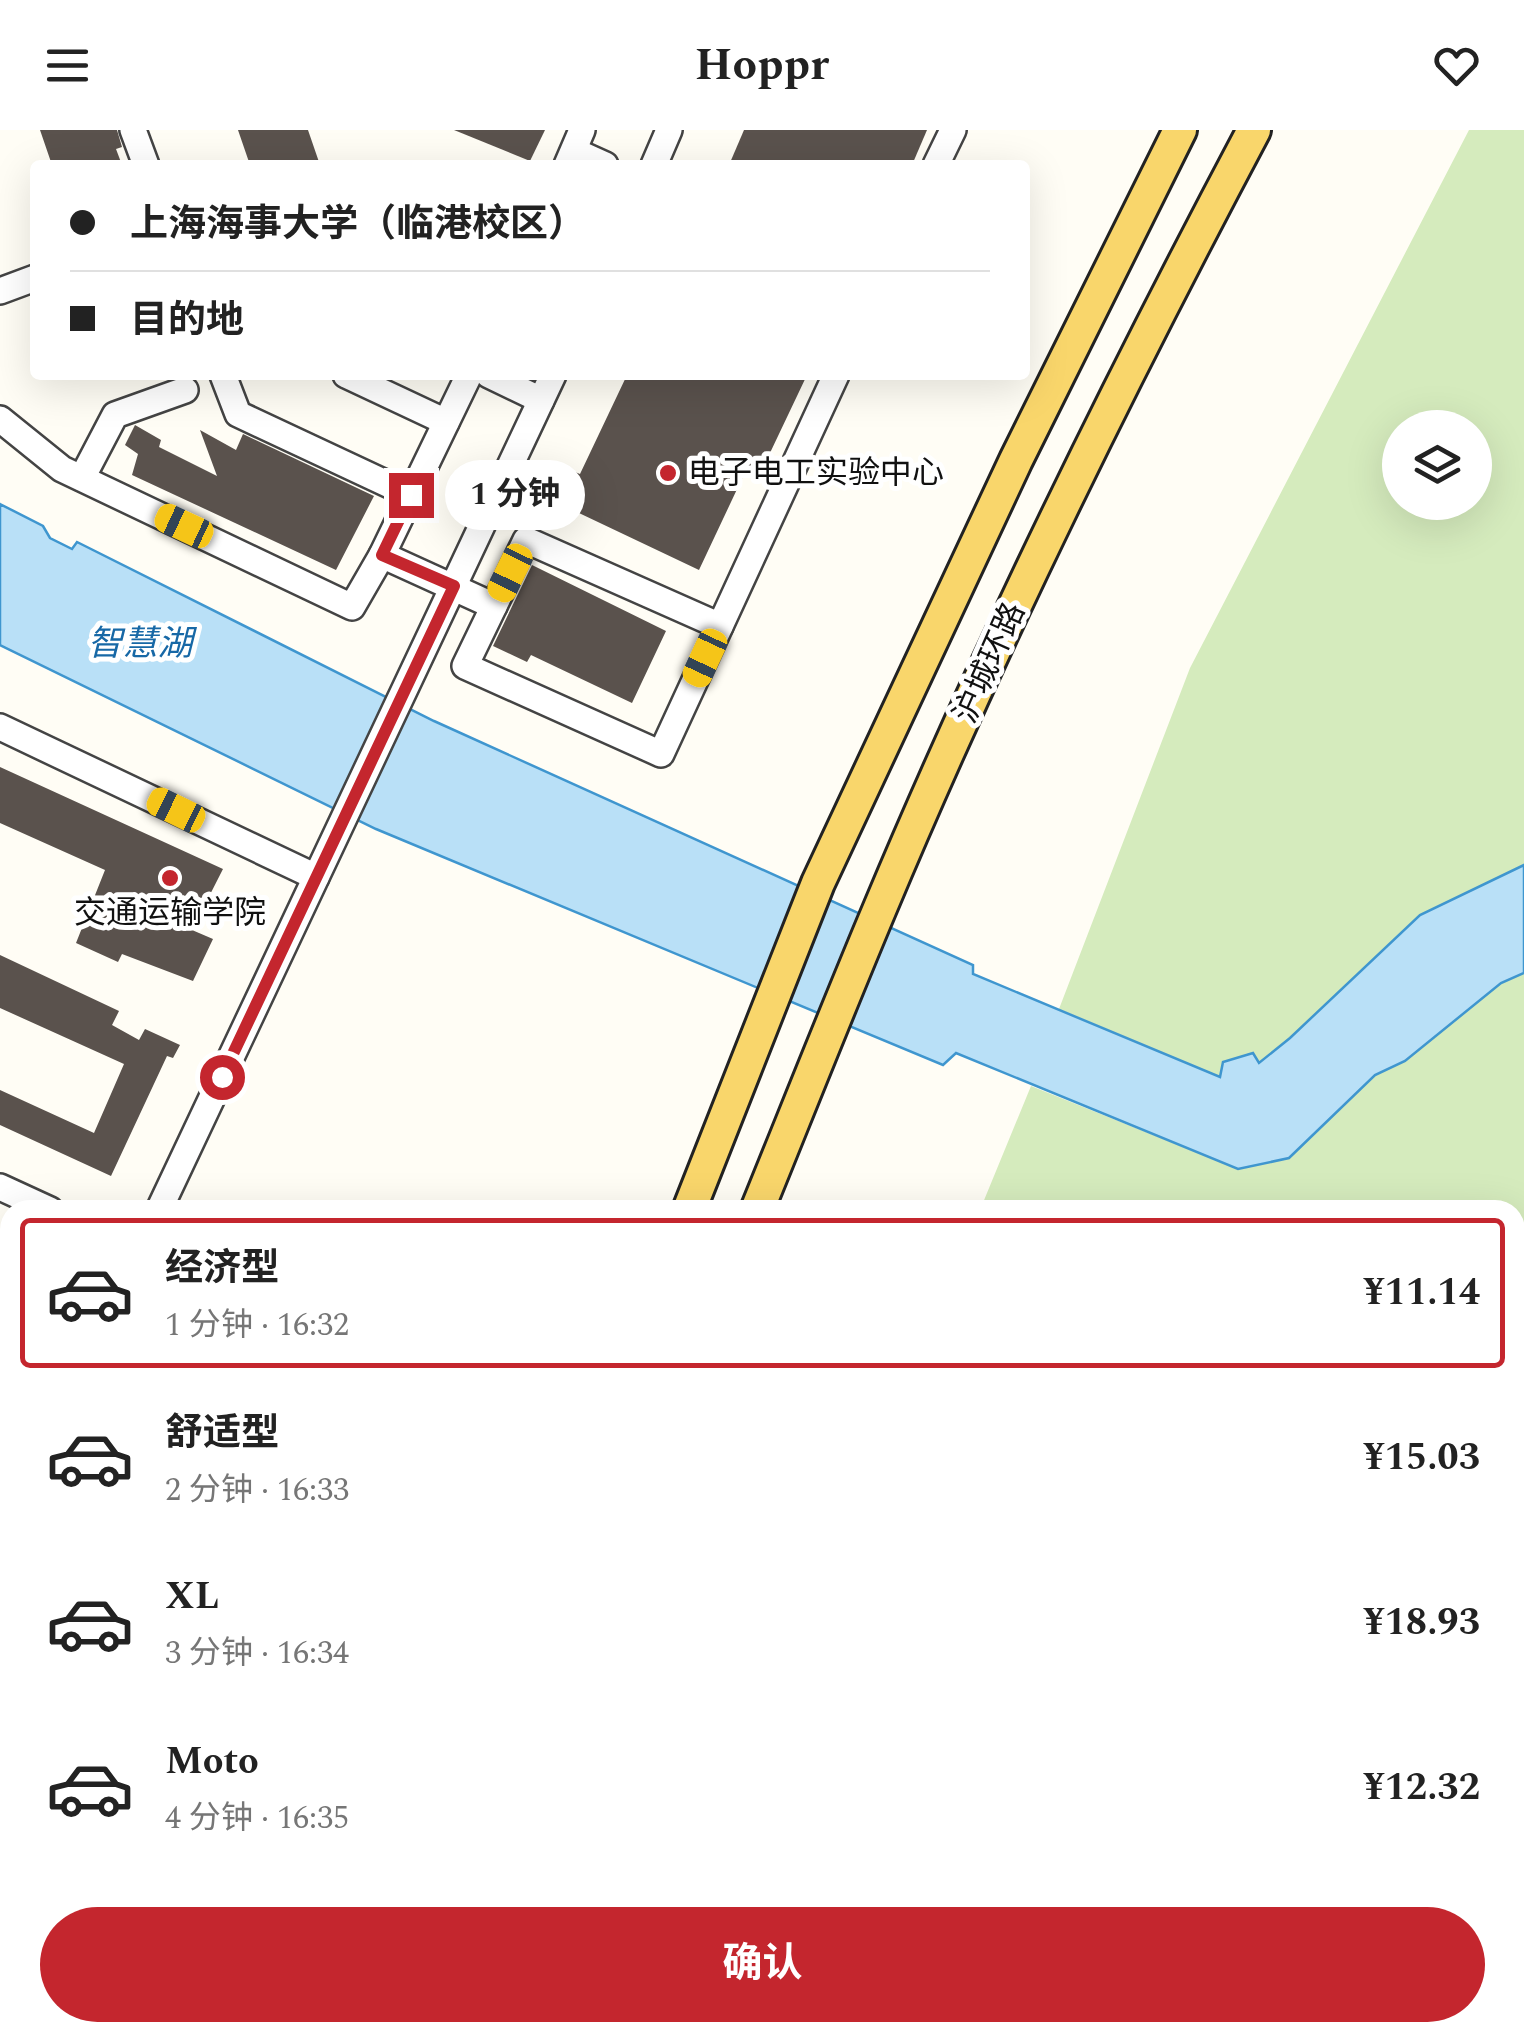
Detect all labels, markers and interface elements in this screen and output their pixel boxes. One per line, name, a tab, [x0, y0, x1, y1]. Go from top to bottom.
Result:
text: Hoppr	[695, 31, 829, 100]
icon: menu	[40, 38, 95, 93]
icon: heart	[1429, 38, 1484, 93]
text: 上海海事大学（临港校区）	[130, 196, 586, 254]
text: 目的地	[130, 292, 244, 350]
map controls	[1382, 410, 1492, 520]
button: layers	[1382, 410, 1492, 520]
place label: 电子电工实验中心	[688, 449, 944, 498]
callout: 1 分钟	[446, 460, 586, 530]
marker: 电子电工实验中心	[657, 462, 679, 484]
text: 1 分钟	[470, 470, 560, 519]
route end	[389, 473, 434, 518]
car	[150, 500, 218, 552]
car	[483, 539, 537, 607]
street label: 沪城环路	[942, 595, 1038, 731]
water label: 智慧湖	[87, 618, 197, 671]
car	[679, 624, 731, 692]
car	[142, 783, 210, 837]
marker: 交通运输学院	[159, 867, 181, 889]
place label: 交通运输学院	[74, 889, 266, 938]
route start	[200, 1055, 245, 1100]
text: 经济型	[165, 1240, 279, 1298]
icon: car	[45, 1248, 135, 1338]
text: ¥11.14	[1363, 1264, 1480, 1322]
text: 1 分钟 · 16:32	[165, 1301, 349, 1350]
text: 舒适型	[165, 1405, 279, 1463]
icon: car	[45, 1413, 135, 1503]
text: ¥15.03	[1363, 1429, 1480, 1487]
text: 2 分钟 · 16:33	[165, 1466, 349, 1515]
text: XL	[165, 1568, 219, 1626]
icon: car	[45, 1578, 135, 1668]
text: ¥18.93	[1363, 1594, 1480, 1652]
text: 3 分钟 · 16:34	[165, 1629, 349, 1678]
text: Moto	[165, 1733, 259, 1791]
icon: car	[45, 1743, 135, 1833]
text: ¥12.32	[1363, 1759, 1480, 1817]
text: 4 分钟 · 16:35	[165, 1794, 349, 1843]
button: 确认	[40, 1907, 1485, 2022]

